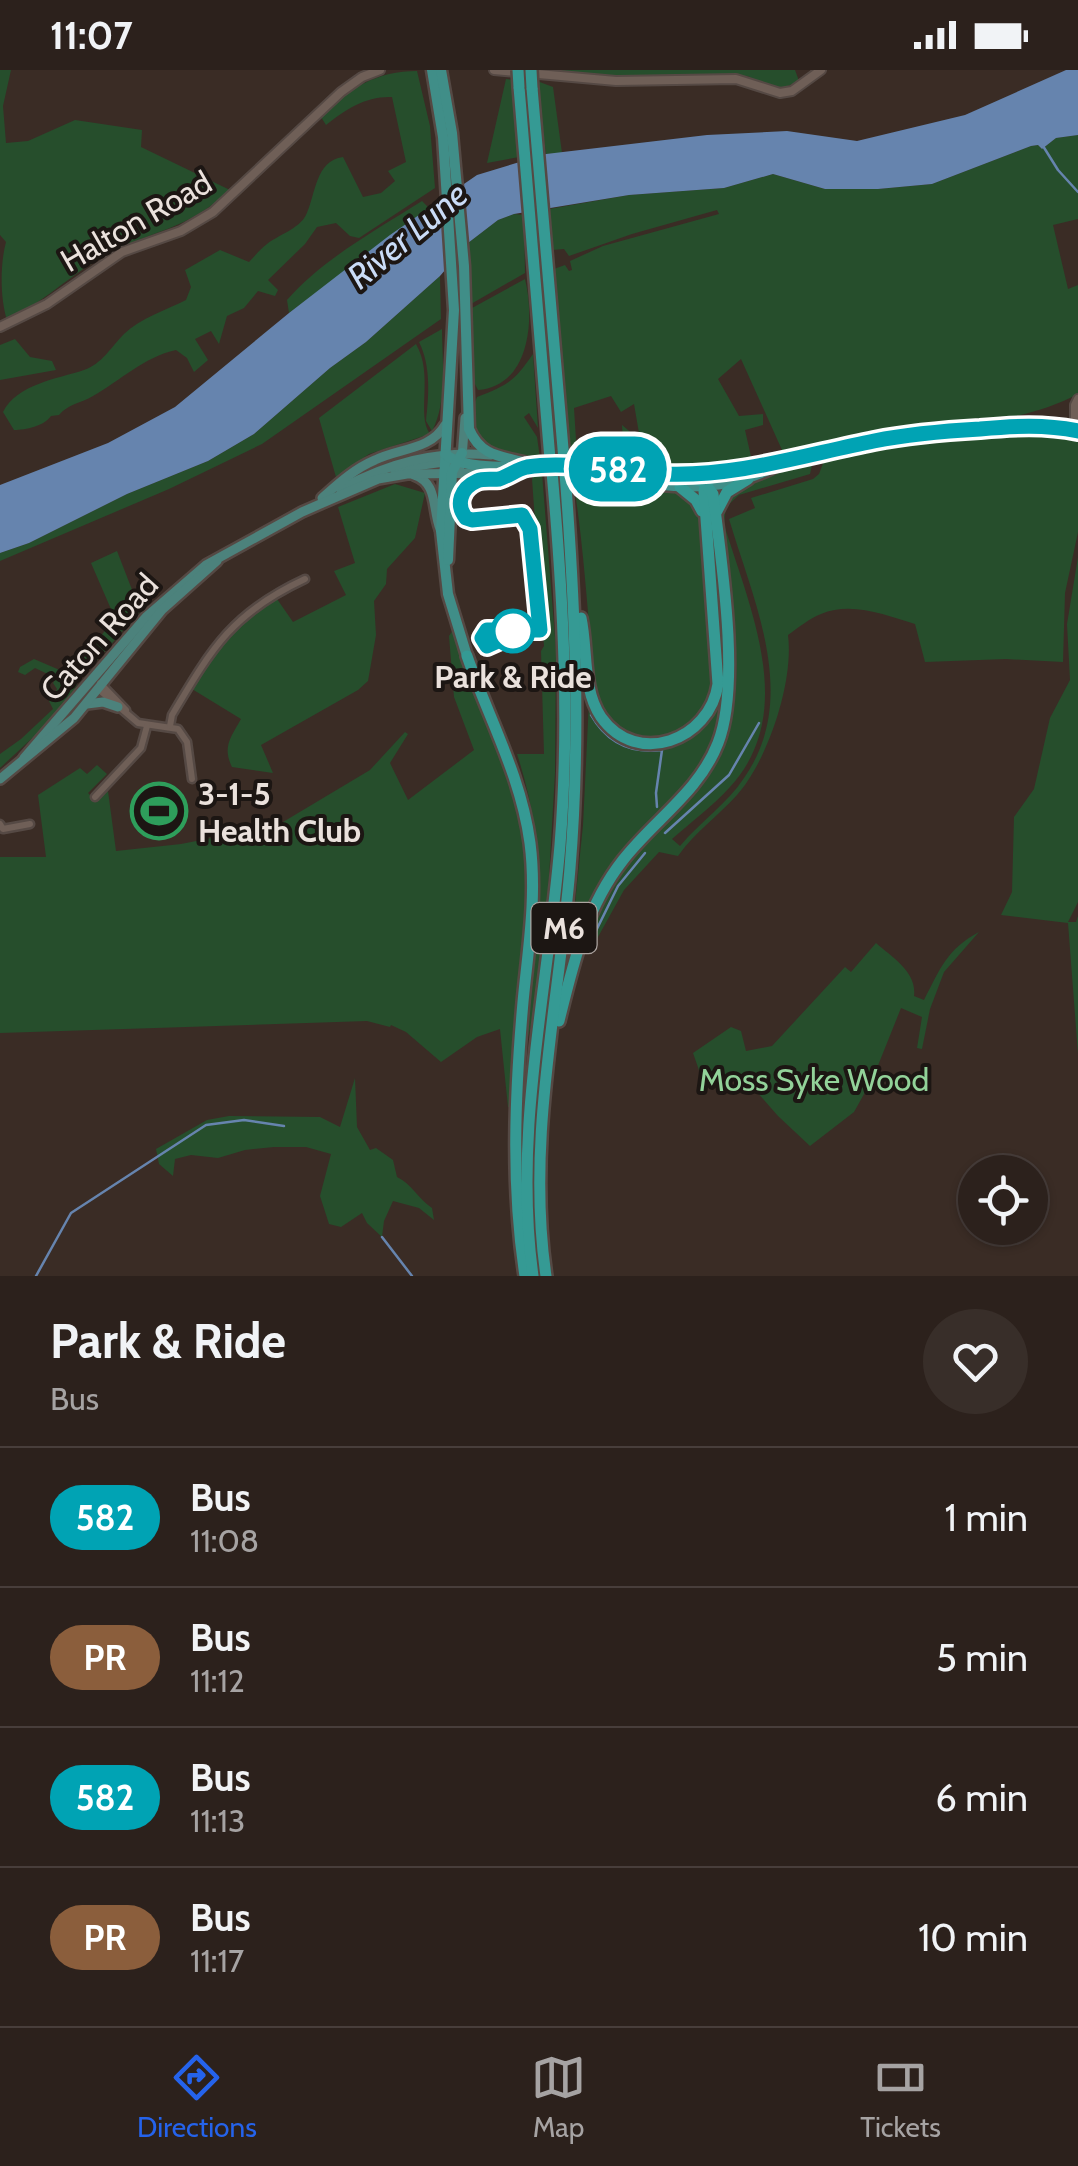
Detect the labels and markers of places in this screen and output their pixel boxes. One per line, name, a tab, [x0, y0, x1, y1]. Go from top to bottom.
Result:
marker: Park & Ride	[492, 610, 534, 652]
place label: Park & Ride	[434, 657, 592, 696]
place label: 3-1-5 Health Club	[198, 774, 361, 850]
sports icon: 3-1-5 Health Club	[129, 781, 189, 841]

